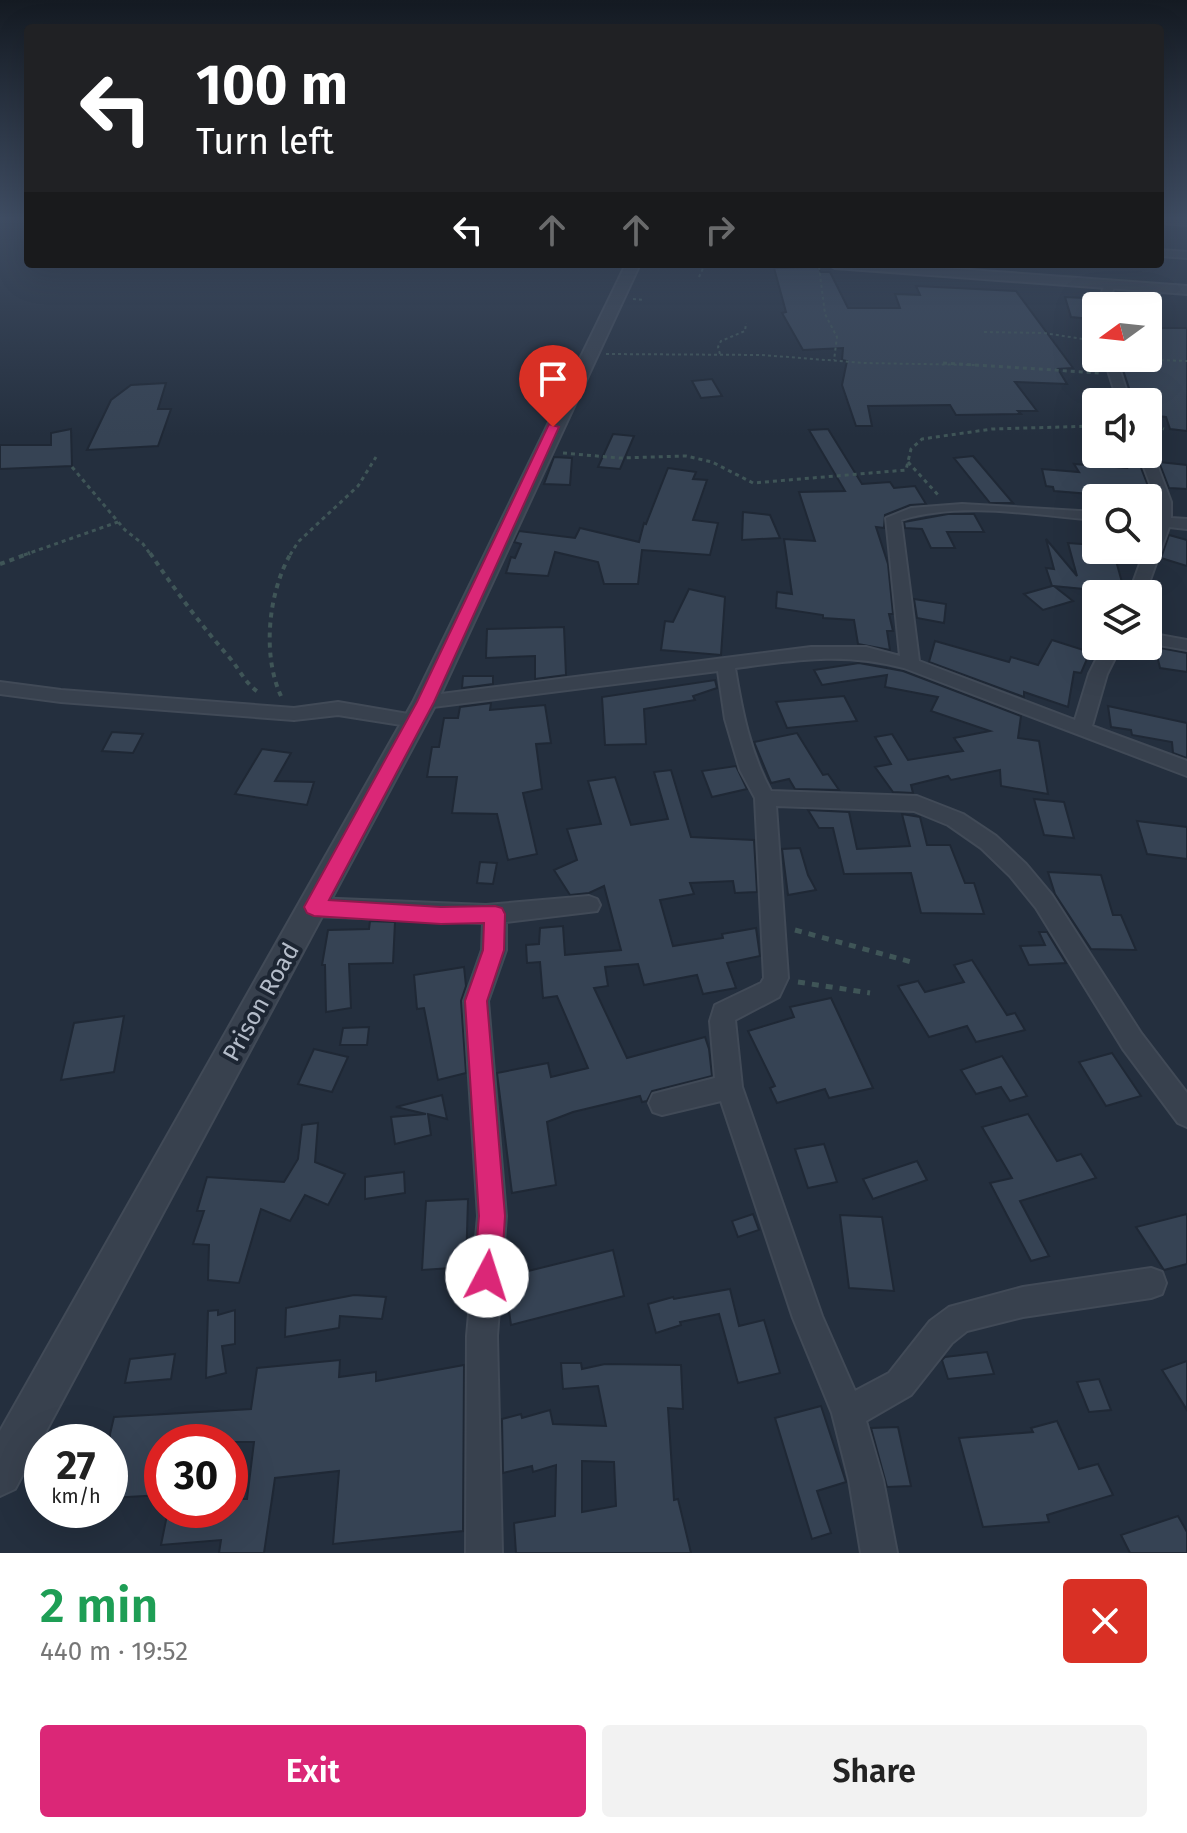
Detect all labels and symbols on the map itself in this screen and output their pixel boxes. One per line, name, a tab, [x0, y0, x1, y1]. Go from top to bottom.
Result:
north arrow	[1082, 292, 1162, 372]
pin	[519, 345, 587, 427]
street label: Prison Road	[217, 938, 305, 1066]
position arrow	[445, 1234, 529, 1318]
speed limit sign: 30	[144, 1424, 248, 1528]

